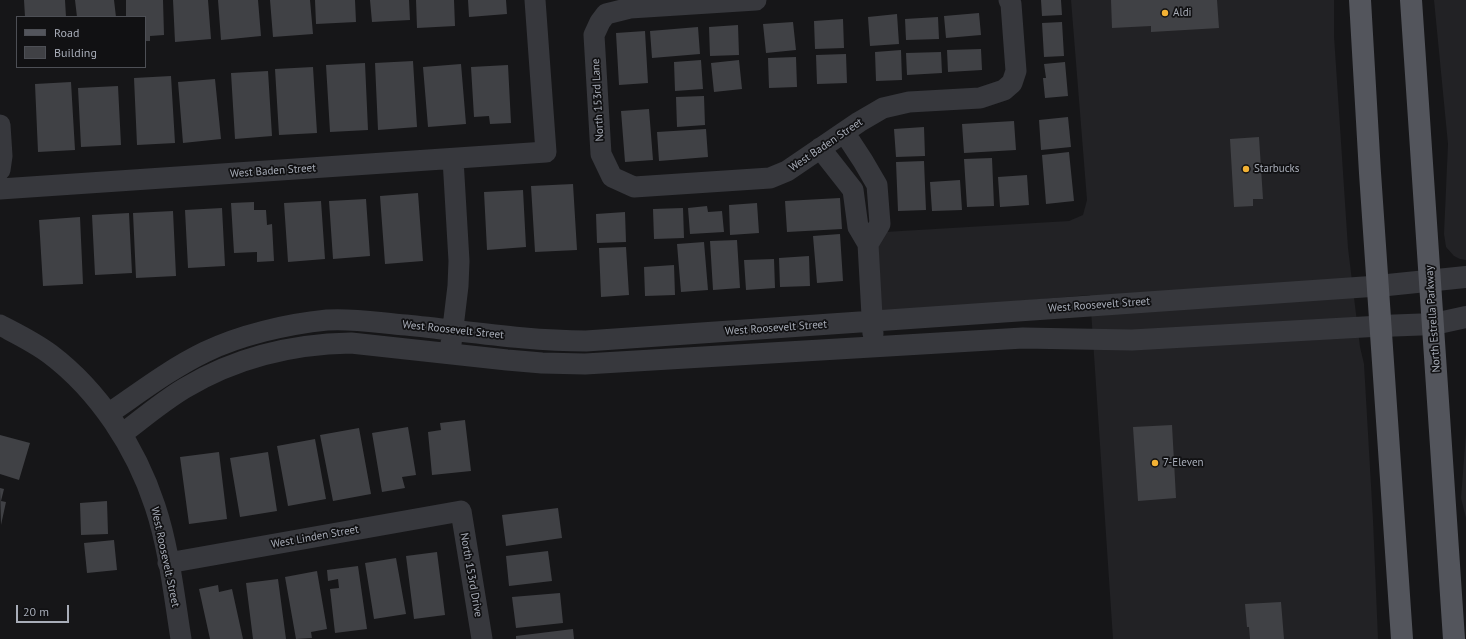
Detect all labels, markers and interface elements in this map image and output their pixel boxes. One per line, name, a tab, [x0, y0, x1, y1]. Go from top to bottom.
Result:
place label: Aldi	[1173, 6, 1192, 20]
marker: Aldi	[1160, 8, 1170, 18]
legend	[16, 16, 146, 68]
text: Road	[54, 25, 79, 40]
text: Building	[54, 45, 97, 60]
street label: North 153rd Lane	[589, 58, 607, 142]
street label: West Baden Street	[787, 115, 865, 175]
street label: West Baden Street	[230, 161, 316, 181]
place label: Starbucks	[1254, 162, 1299, 176]
marker: Starbucks	[1241, 164, 1251, 174]
street label: North Estrella Parkway	[1423, 265, 1443, 373]
street label: West Roosevelt Street	[1048, 295, 1150, 315]
street label: West Roosevelt Street	[402, 318, 504, 342]
street label: West Roosevelt Street	[725, 318, 827, 338]
place label: 7-Eleven	[1163, 456, 1203, 470]
marker: 7-Eleven	[1150, 458, 1160, 468]
street label: West Roosevelt Street	[148, 506, 182, 608]
street label: West Linden Street	[270, 523, 360, 551]
street label: North 153rd Drive	[457, 532, 485, 618]
scale bar	[18, 597, 71, 623]
text: 20 m	[23, 604, 49, 619]

